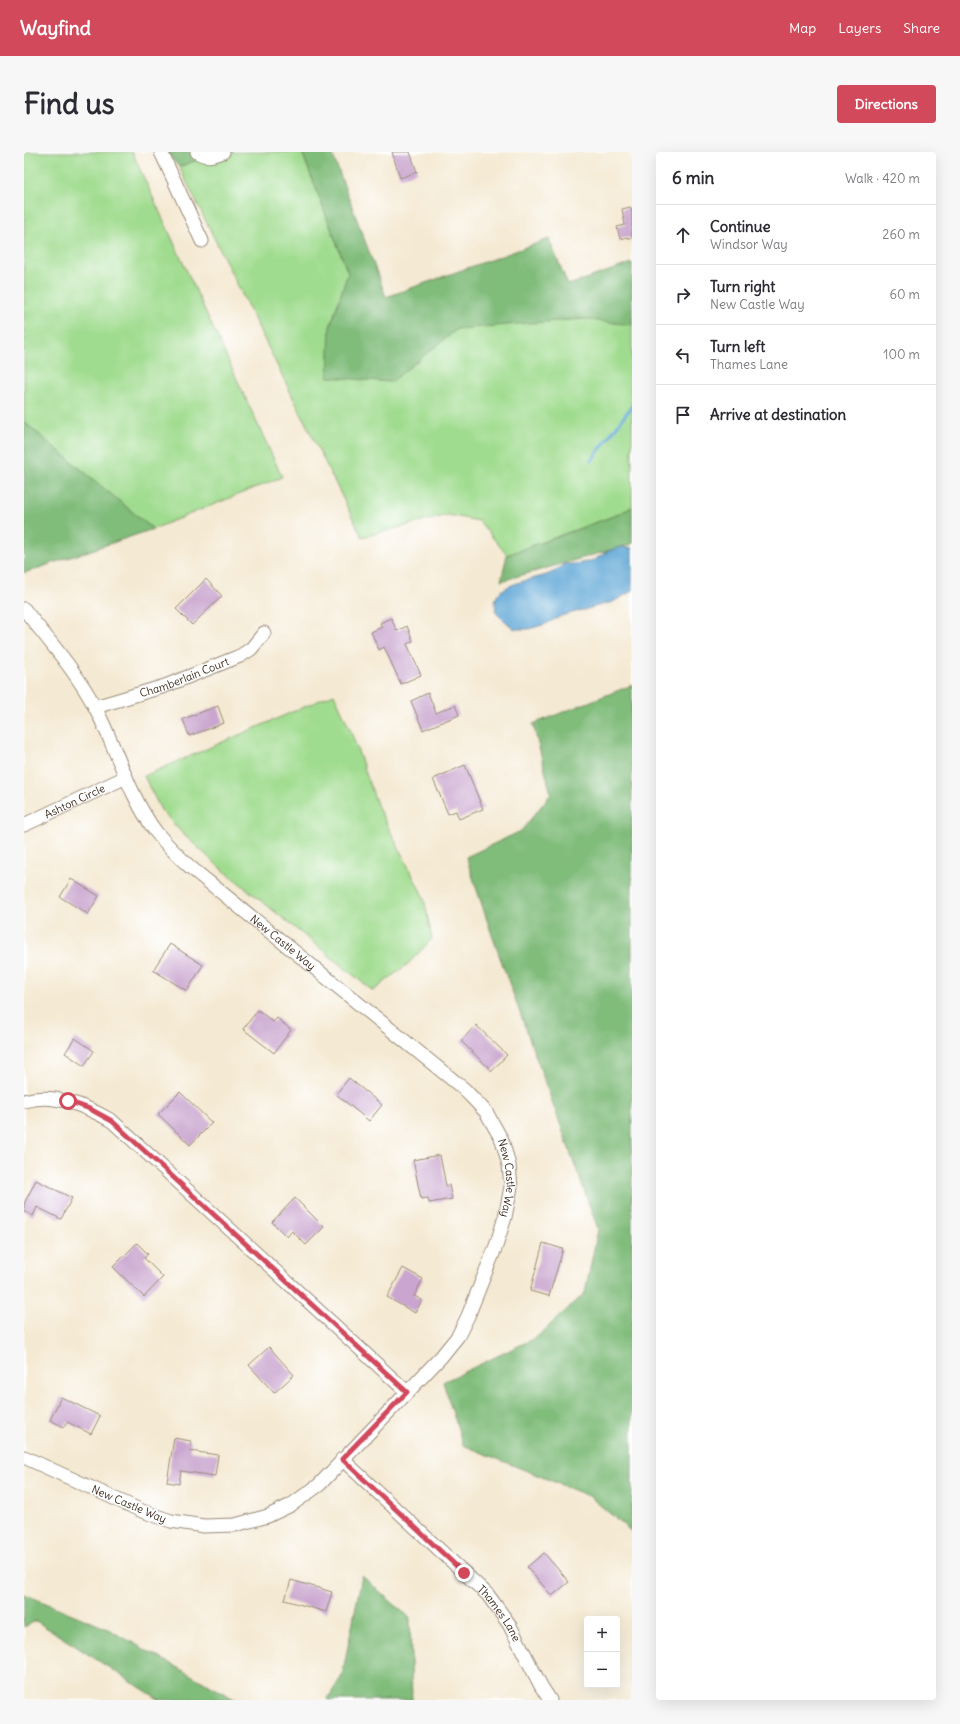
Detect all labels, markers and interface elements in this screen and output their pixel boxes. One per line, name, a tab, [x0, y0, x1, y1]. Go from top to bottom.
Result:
text: Wayfind	[20, 16, 91, 40]
text: Map	[789, 19, 816, 37]
text: Layers	[838, 19, 881, 37]
text: Share	[903, 19, 940, 37]
button: Directions	[837, 85, 936, 123]
text: Find us	[24, 86, 115, 122]
text: 6 min	[672, 167, 714, 189]
text: Walk · 420 m	[845, 170, 920, 187]
text: Continue	[710, 217, 771, 236]
icon: ahead	[672, 224, 694, 246]
text: 260 m	[882, 226, 920, 243]
text: Windsor Way	[710, 236, 788, 253]
text: Turn right	[710, 277, 775, 296]
icon: right	[672, 284, 694, 306]
text: 60 m	[889, 286, 920, 303]
text: New Castle Way	[710, 296, 805, 313]
text: Turn left	[710, 337, 765, 356]
icon: left	[672, 344, 694, 366]
text: 100 m	[883, 346, 920, 363]
text: Thames Lane	[710, 356, 788, 373]
icon: arrive	[672, 404, 694, 426]
text: Arrive at destination	[710, 405, 846, 424]
street label: Chamberlain Court	[138, 654, 231, 700]
street label: Ashton Circle	[42, 781, 107, 821]
street label: New Castle Way	[247, 912, 318, 973]
route start	[59, 1092, 77, 1110]
street label: New Castle Way	[495, 1137, 518, 1219]
street label: New Castle Way	[89, 1482, 169, 1526]
route end	[455, 1564, 473, 1582]
street label: Thames Lane	[475, 1582, 524, 1644]
map controls	[584, 1616, 620, 1688]
button: +	[584, 1616, 620, 1652]
button: −	[584, 1652, 620, 1688]

